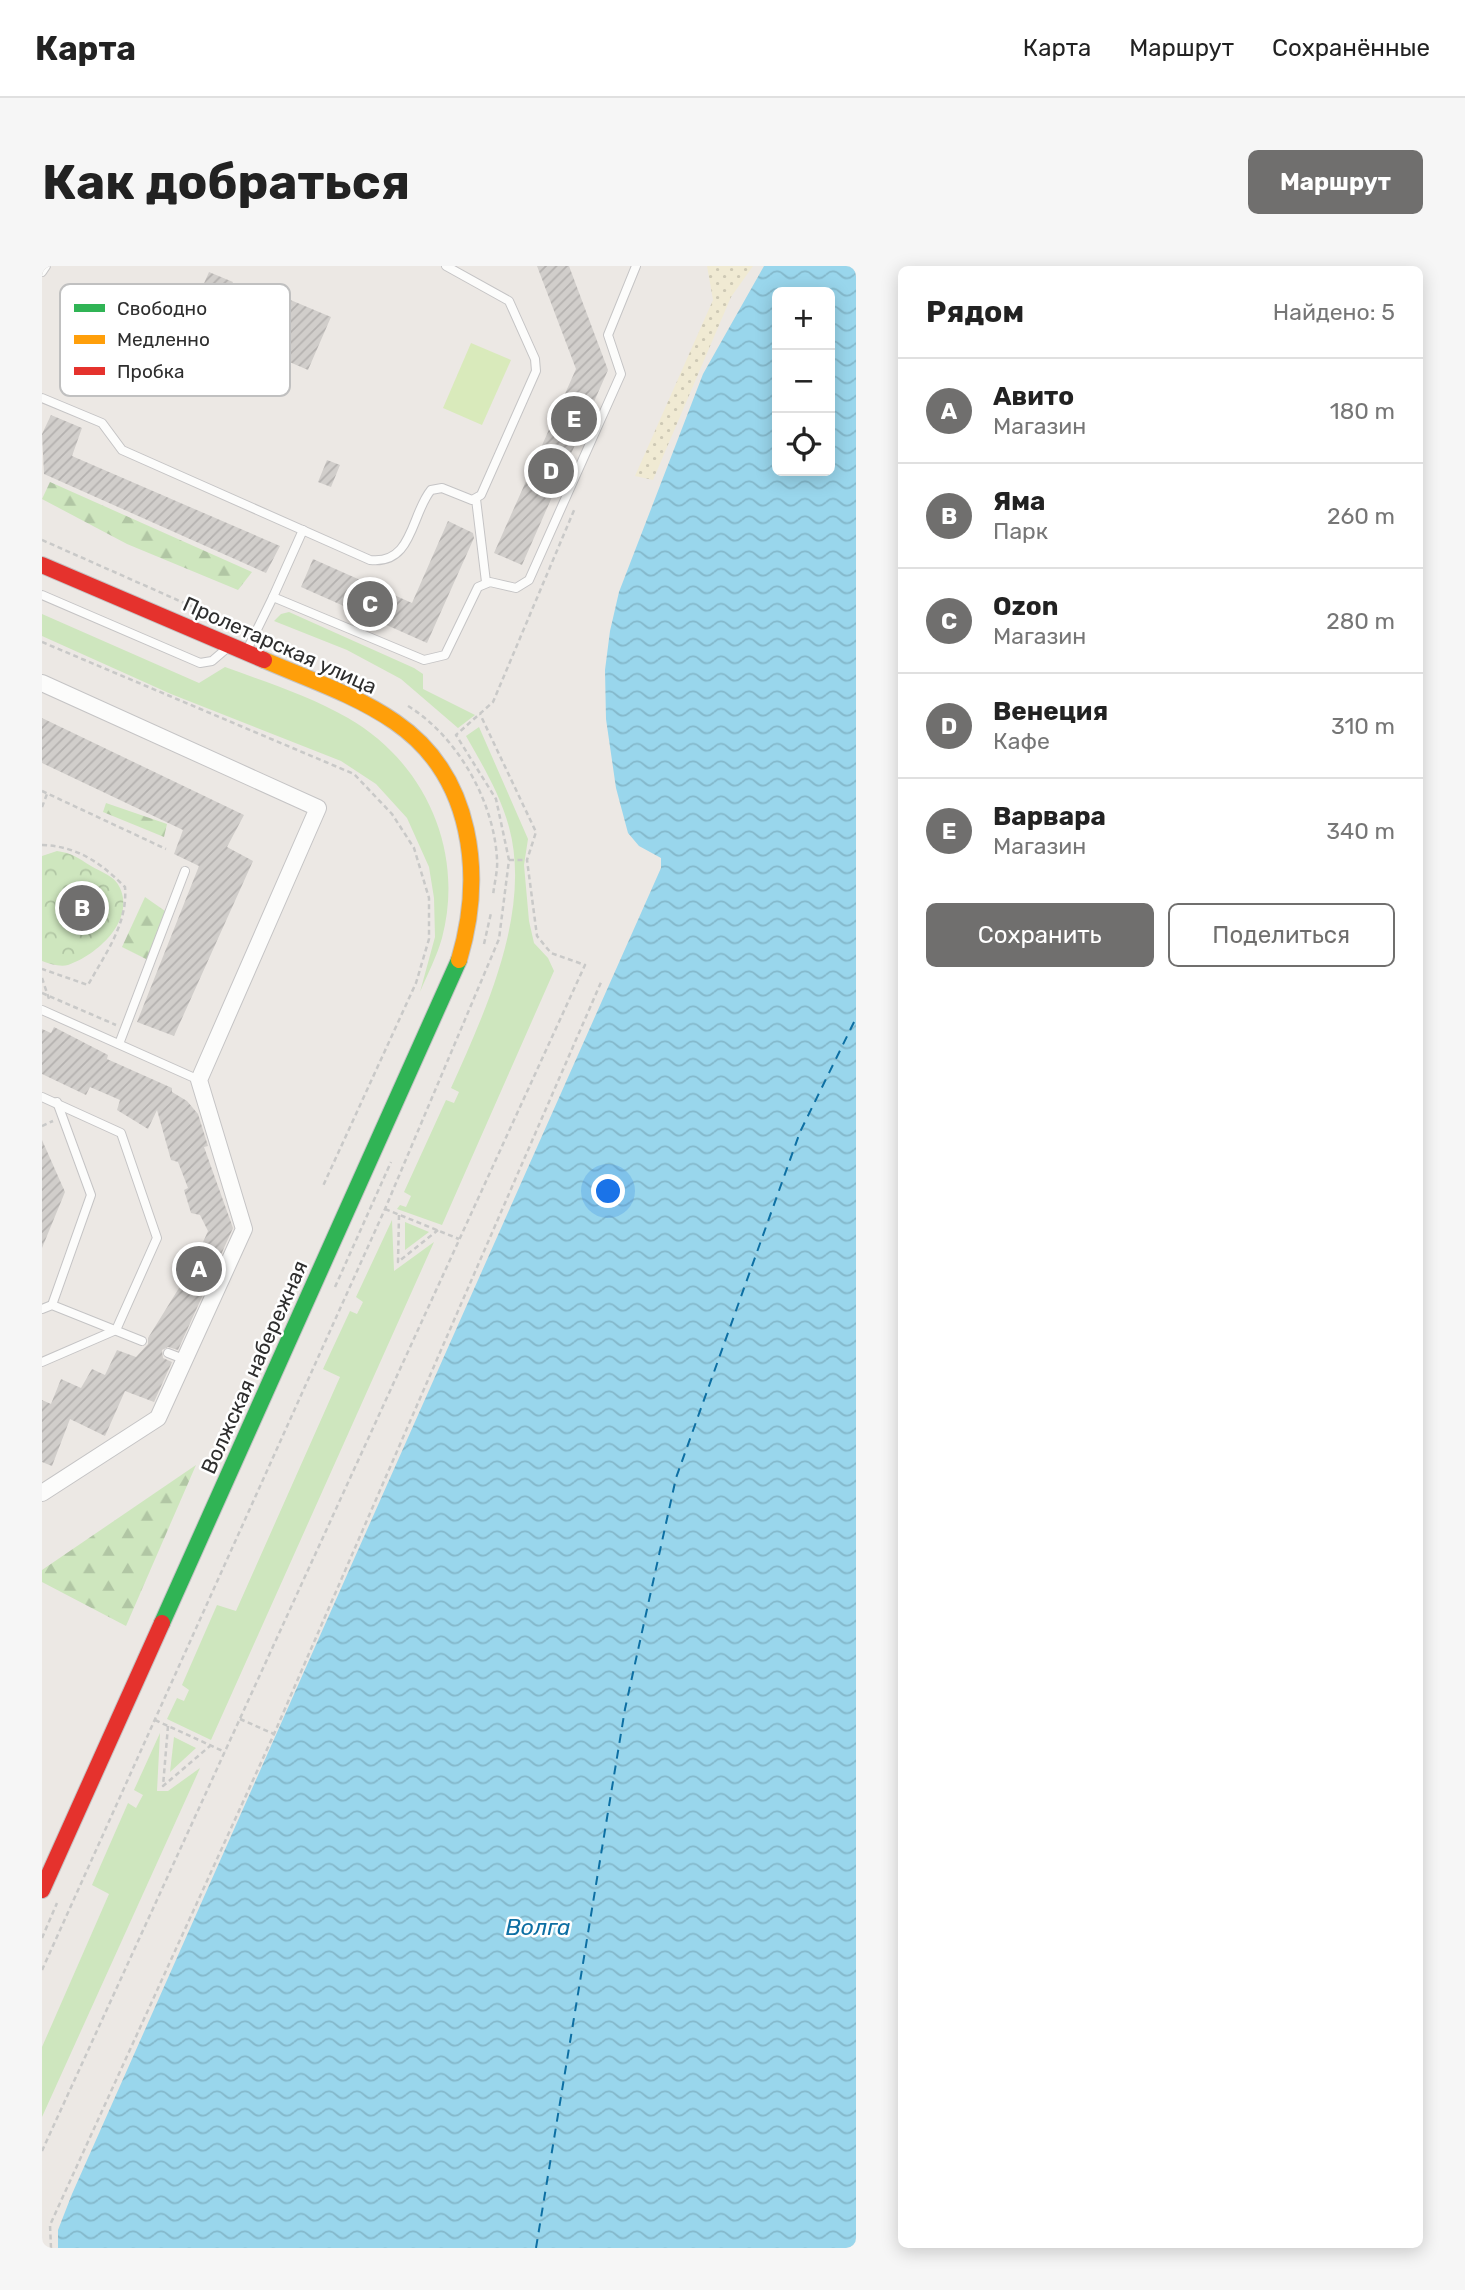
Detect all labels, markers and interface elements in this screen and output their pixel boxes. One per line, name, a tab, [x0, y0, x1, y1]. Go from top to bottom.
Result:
text: Карта	[35, 29, 136, 68]
text: Карта	[1023, 34, 1091, 62]
text: Маршрут	[1129, 34, 1234, 62]
text: Сохранённые	[1272, 34, 1430, 62]
button: Маршрут	[1248, 150, 1423, 214]
text: Как добраться	[42, 153, 410, 211]
legend	[60, 284, 290, 396]
map controls	[772, 287, 835, 476]
button: +	[772, 287, 835, 350]
text: Рядом	[926, 294, 1024, 330]
text: Свободно	[117, 297, 207, 320]
text: Найдено: 5	[1273, 298, 1395, 326]
text: Медленно	[117, 328, 210, 351]
button: −	[772, 350, 835, 413]
text: Пробка	[117, 360, 185, 383]
text: Авито	[993, 381, 1074, 412]
pin: E	[551, 393, 597, 445]
text: A	[941, 397, 957, 425]
text: 180 m	[1330, 397, 1395, 425]
text: Магазин	[993, 412, 1086, 440]
button: locate	[772, 413, 835, 476]
pin: D	[528, 445, 574, 497]
text: Яма	[993, 486, 1045, 517]
text: B	[941, 502, 957, 530]
text: 260 m	[1327, 502, 1395, 530]
text: Парк	[993, 517, 1048, 545]
pin: C	[347, 578, 393, 630]
street label: Пролетарская улица	[179, 591, 381, 699]
text: Ozon	[993, 591, 1058, 622]
text: C	[941, 607, 957, 635]
text: 280 m	[1326, 607, 1395, 635]
text: Магазин	[993, 622, 1086, 650]
text: Венеция	[993, 696, 1108, 727]
text: D	[941, 712, 957, 740]
text: 310 m	[1331, 712, 1395, 740]
text: Кафе	[993, 727, 1050, 755]
text: Варвара	[993, 801, 1106, 832]
text: E	[942, 817, 956, 845]
text: 340 m	[1326, 817, 1395, 845]
text: Магазин	[993, 832, 1086, 860]
pin: B	[59, 882, 105, 934]
button: Сохранить	[926, 903, 1154, 967]
button: Поделиться	[1168, 903, 1395, 967]
your location	[591, 1174, 625, 1208]
pin: A	[176, 1243, 222, 1295]
street label: Волжская набережная	[196, 1256, 312, 1478]
water label: Волга	[505, 1913, 571, 1941]

